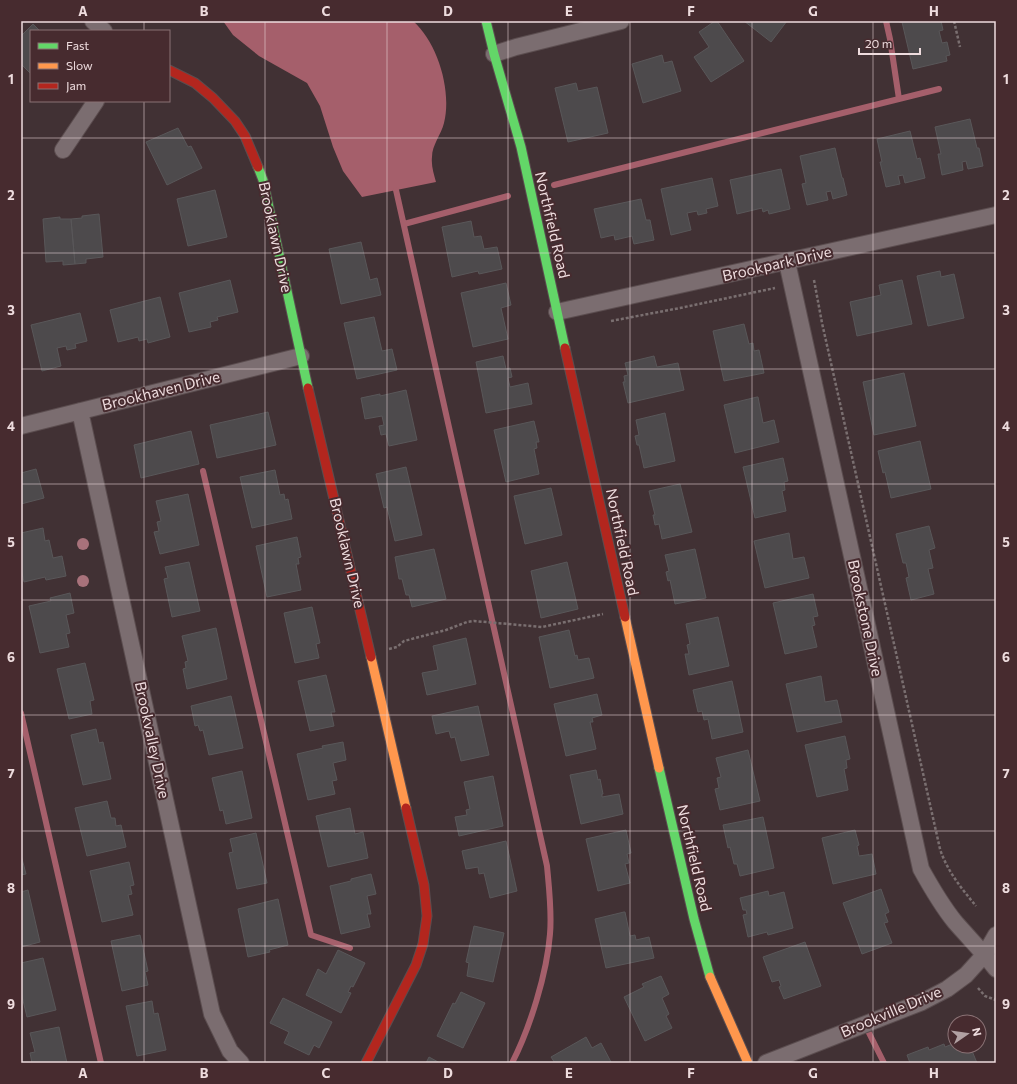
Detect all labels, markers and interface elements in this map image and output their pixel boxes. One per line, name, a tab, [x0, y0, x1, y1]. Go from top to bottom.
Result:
text: A	[78, 3, 88, 19]
text: B	[200, 3, 209, 19]
text: C	[322, 3, 331, 19]
text: D	[443, 3, 453, 19]
text: E	[565, 3, 573, 19]
text: F	[687, 3, 695, 19]
text: G	[808, 3, 818, 19]
text: H	[929, 3, 939, 19]
legend	[30, 30, 170, 102]
scale bar	[859, 30, 920, 56]
text: 20 m	[865, 36, 892, 50]
text: Fast	[66, 38, 89, 52]
text: Slow	[66, 58, 93, 72]
text: 1	[8, 71, 14, 87]
text: 1	[1003, 71, 1009, 87]
text: Jam	[66, 78, 86, 93]
street label: Northfield Road	[532, 170, 574, 280]
street label: Brooklawn Drive	[255, 180, 297, 294]
text: 2	[7, 187, 15, 203]
text: 2	[1002, 187, 1010, 203]
street label: Brookpark Drive	[720, 242, 833, 284]
text: 3	[7, 302, 15, 318]
text: 3	[1002, 302, 1010, 318]
street label: Brookhaven Drive	[100, 367, 222, 413]
text: 4	[7, 418, 15, 434]
text: 4	[1002, 418, 1010, 434]
street label: Northfield Road	[603, 487, 643, 597]
street label: Brooklawn Drive	[327, 496, 369, 610]
text: 5	[7, 534, 15, 550]
text: 5	[1002, 534, 1010, 550]
street label: Brookstone Drive	[845, 558, 887, 678]
text: 6	[7, 649, 15, 665]
text: 6	[1002, 649, 1010, 665]
street label: Brookvalley Drive	[132, 680, 174, 800]
text: 7	[7, 765, 15, 781]
text: 7	[1002, 765, 1010, 781]
street label: Northfield Road	[674, 803, 716, 913]
text: 8	[7, 880, 15, 896]
text: 8	[1002, 880, 1010, 896]
street label: Brookville Drive	[838, 982, 944, 1040]
text: 9	[7, 996, 15, 1012]
text: 9	[1002, 996, 1010, 1012]
north arrow	[947, 1014, 987, 1054]
text: N	[970, 1026, 984, 1037]
text: A	[78, 1065, 88, 1081]
text: B	[200, 1065, 209, 1081]
text: C	[322, 1065, 331, 1081]
text: D	[443, 1065, 453, 1081]
text: E	[565, 1065, 573, 1081]
text: F	[687, 1065, 695, 1081]
text: G	[808, 1065, 818, 1081]
text: H	[929, 1065, 939, 1081]

